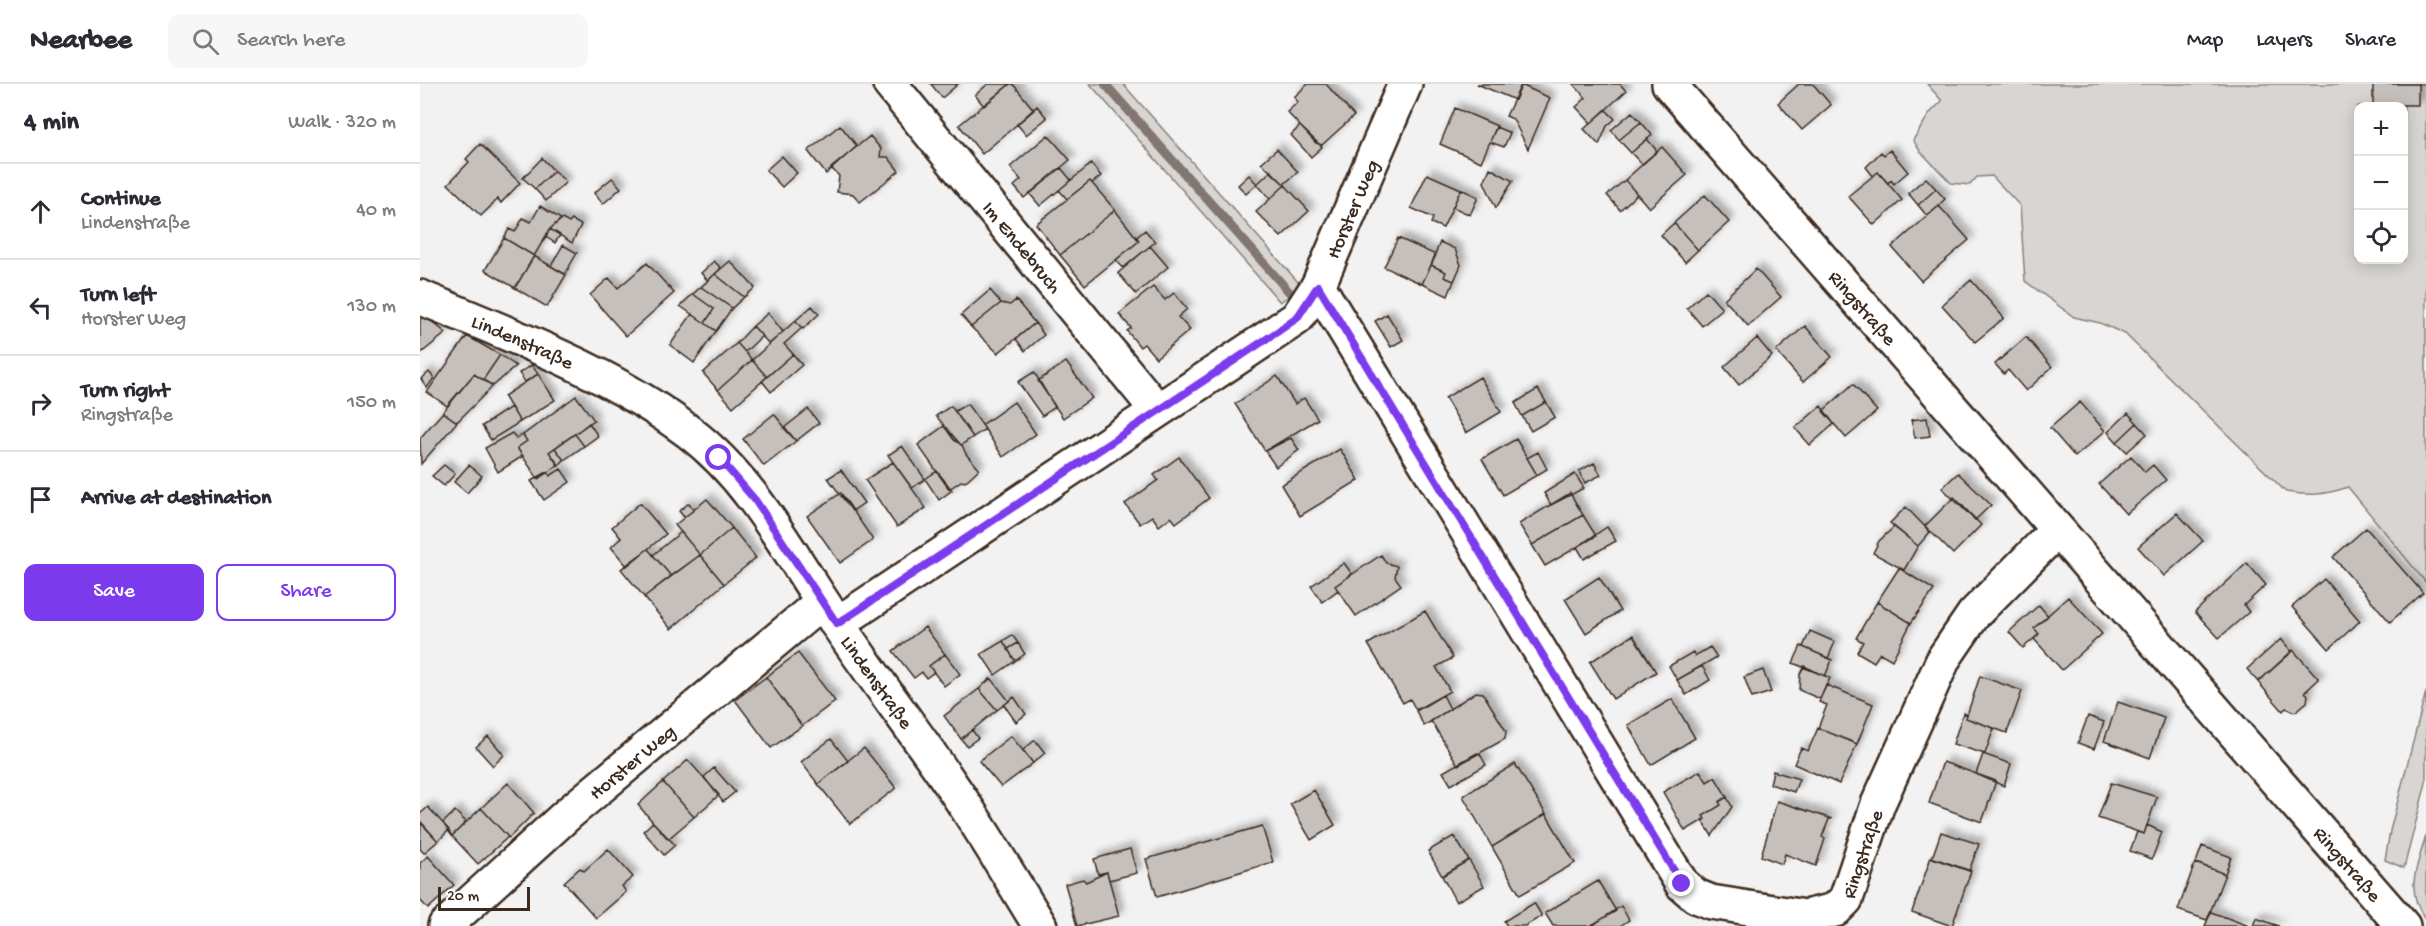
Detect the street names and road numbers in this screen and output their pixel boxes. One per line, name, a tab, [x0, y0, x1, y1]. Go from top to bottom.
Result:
street label: Horster Weg	[1323, 157, 1386, 263]
street label: Im Endebruch	[976, 198, 1065, 300]
street label: Ringstraße	[1822, 267, 1900, 352]
street label: Lindenstraße	[467, 312, 577, 377]
street label: Lindenstraße	[834, 632, 917, 735]
street label: Horster Weg	[586, 721, 681, 806]
street label: Ringstraße	[1839, 807, 1890, 902]
street label: Ringstraße	[2307, 823, 2385, 908]

